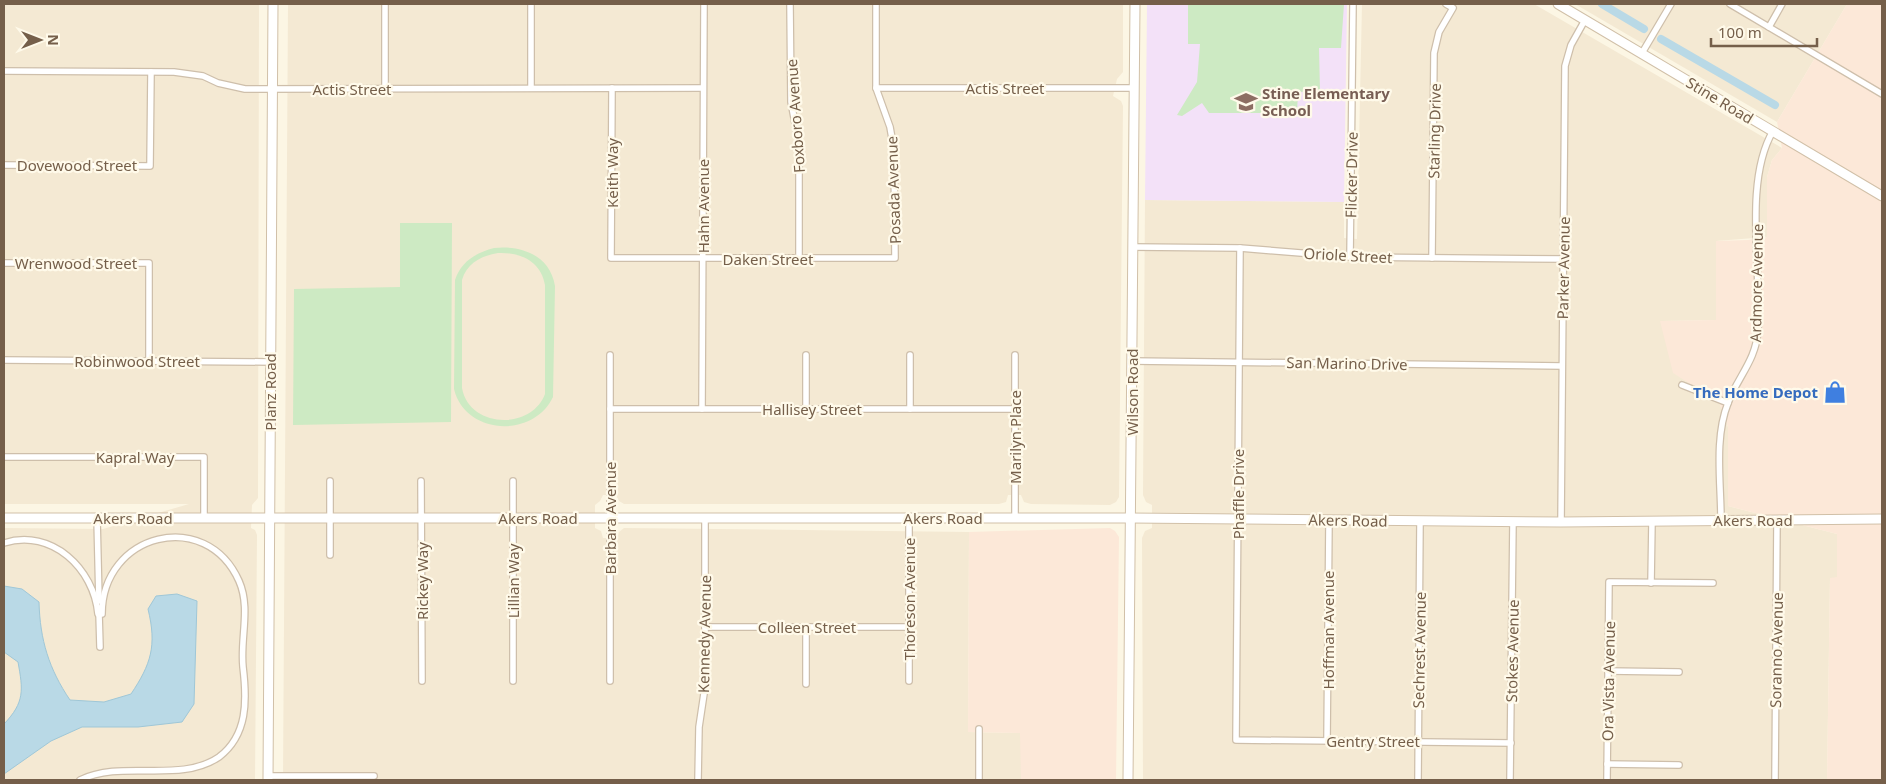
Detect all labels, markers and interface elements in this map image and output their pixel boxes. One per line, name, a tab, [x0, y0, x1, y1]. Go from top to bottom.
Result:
north arrow	[15, 15, 65, 65]
scale bar	[1711, 15, 1817, 47]
text: 100 m	[1718, 22, 1762, 42]
text: N	[44, 34, 63, 46]
street label: Foxboro Avenue	[781, 58, 809, 174]
street label: Stine Road	[1683, 72, 1757, 128]
street label: Actis Street	[965, 78, 1045, 98]
street label: Actis Street	[312, 79, 392, 99]
place label: Stine Elementary School	[1262, 83, 1390, 120]
street label: Starling Drive	[1423, 83, 1445, 179]
school or university icon: Stine Elementary School	[1233, 89, 1259, 115]
street label: Flicker Drive	[1340, 132, 1362, 218]
street label: Posada Avenue	[881, 136, 905, 244]
street label: Keith Way	[602, 138, 622, 208]
street label: Dovewood Street	[17, 155, 138, 175]
street label: Hahn Avenue	[693, 159, 713, 253]
street label: Parker Avenue	[1552, 216, 1574, 320]
street label: Ardmore Avenue	[1745, 223, 1767, 343]
street label: Oriole Street	[1303, 243, 1394, 267]
street label: Daken Street	[723, 249, 814, 269]
street label: Wrenwood Street	[15, 253, 138, 273]
street label: Wilson Road	[1122, 348, 1142, 436]
street label: Robinwood Street	[74, 351, 200, 371]
street label: San Marino Drive	[1286, 352, 1408, 374]
street label: Planz Road	[260, 353, 280, 431]
shop icon: The Home Depot	[1822, 379, 1848, 405]
place label: The Home Depot	[1693, 382, 1818, 402]
street label: Marilyn Place	[1005, 390, 1025, 484]
street label: Hallisey Street	[762, 399, 863, 419]
street label: Kapral Way	[96, 447, 175, 467]
street label: Phaffle Drive	[1228, 449, 1248, 539]
street label: Barbara Avenue	[600, 462, 620, 574]
street label: Akers Road	[93, 508, 173, 528]
street label: Akers Road	[498, 508, 578, 528]
street label: Akers Road	[903, 508, 983, 528]
street label: Akers Road	[1308, 509, 1388, 531]
street label: Akers Road	[1713, 510, 1793, 530]
street label: Thoreson Avenue	[899, 537, 919, 661]
street label: Rickey Way	[412, 542, 432, 620]
street label: Lillian Way	[503, 543, 523, 618]
street label: Hoffman Avenue	[1318, 571, 1338, 689]
street label: Kennedy Avenue	[693, 575, 715, 693]
street label: Sechrest Avenue	[1408, 591, 1430, 709]
street label: Soranno Avenue	[1765, 592, 1787, 708]
street label: Stokes Avenue	[1501, 599, 1523, 703]
street label: Colleen Street	[758, 617, 857, 637]
street label: Ora Vista Avenue	[1597, 621, 1619, 741]
street label: Gentry Street	[1326, 731, 1420, 751]

